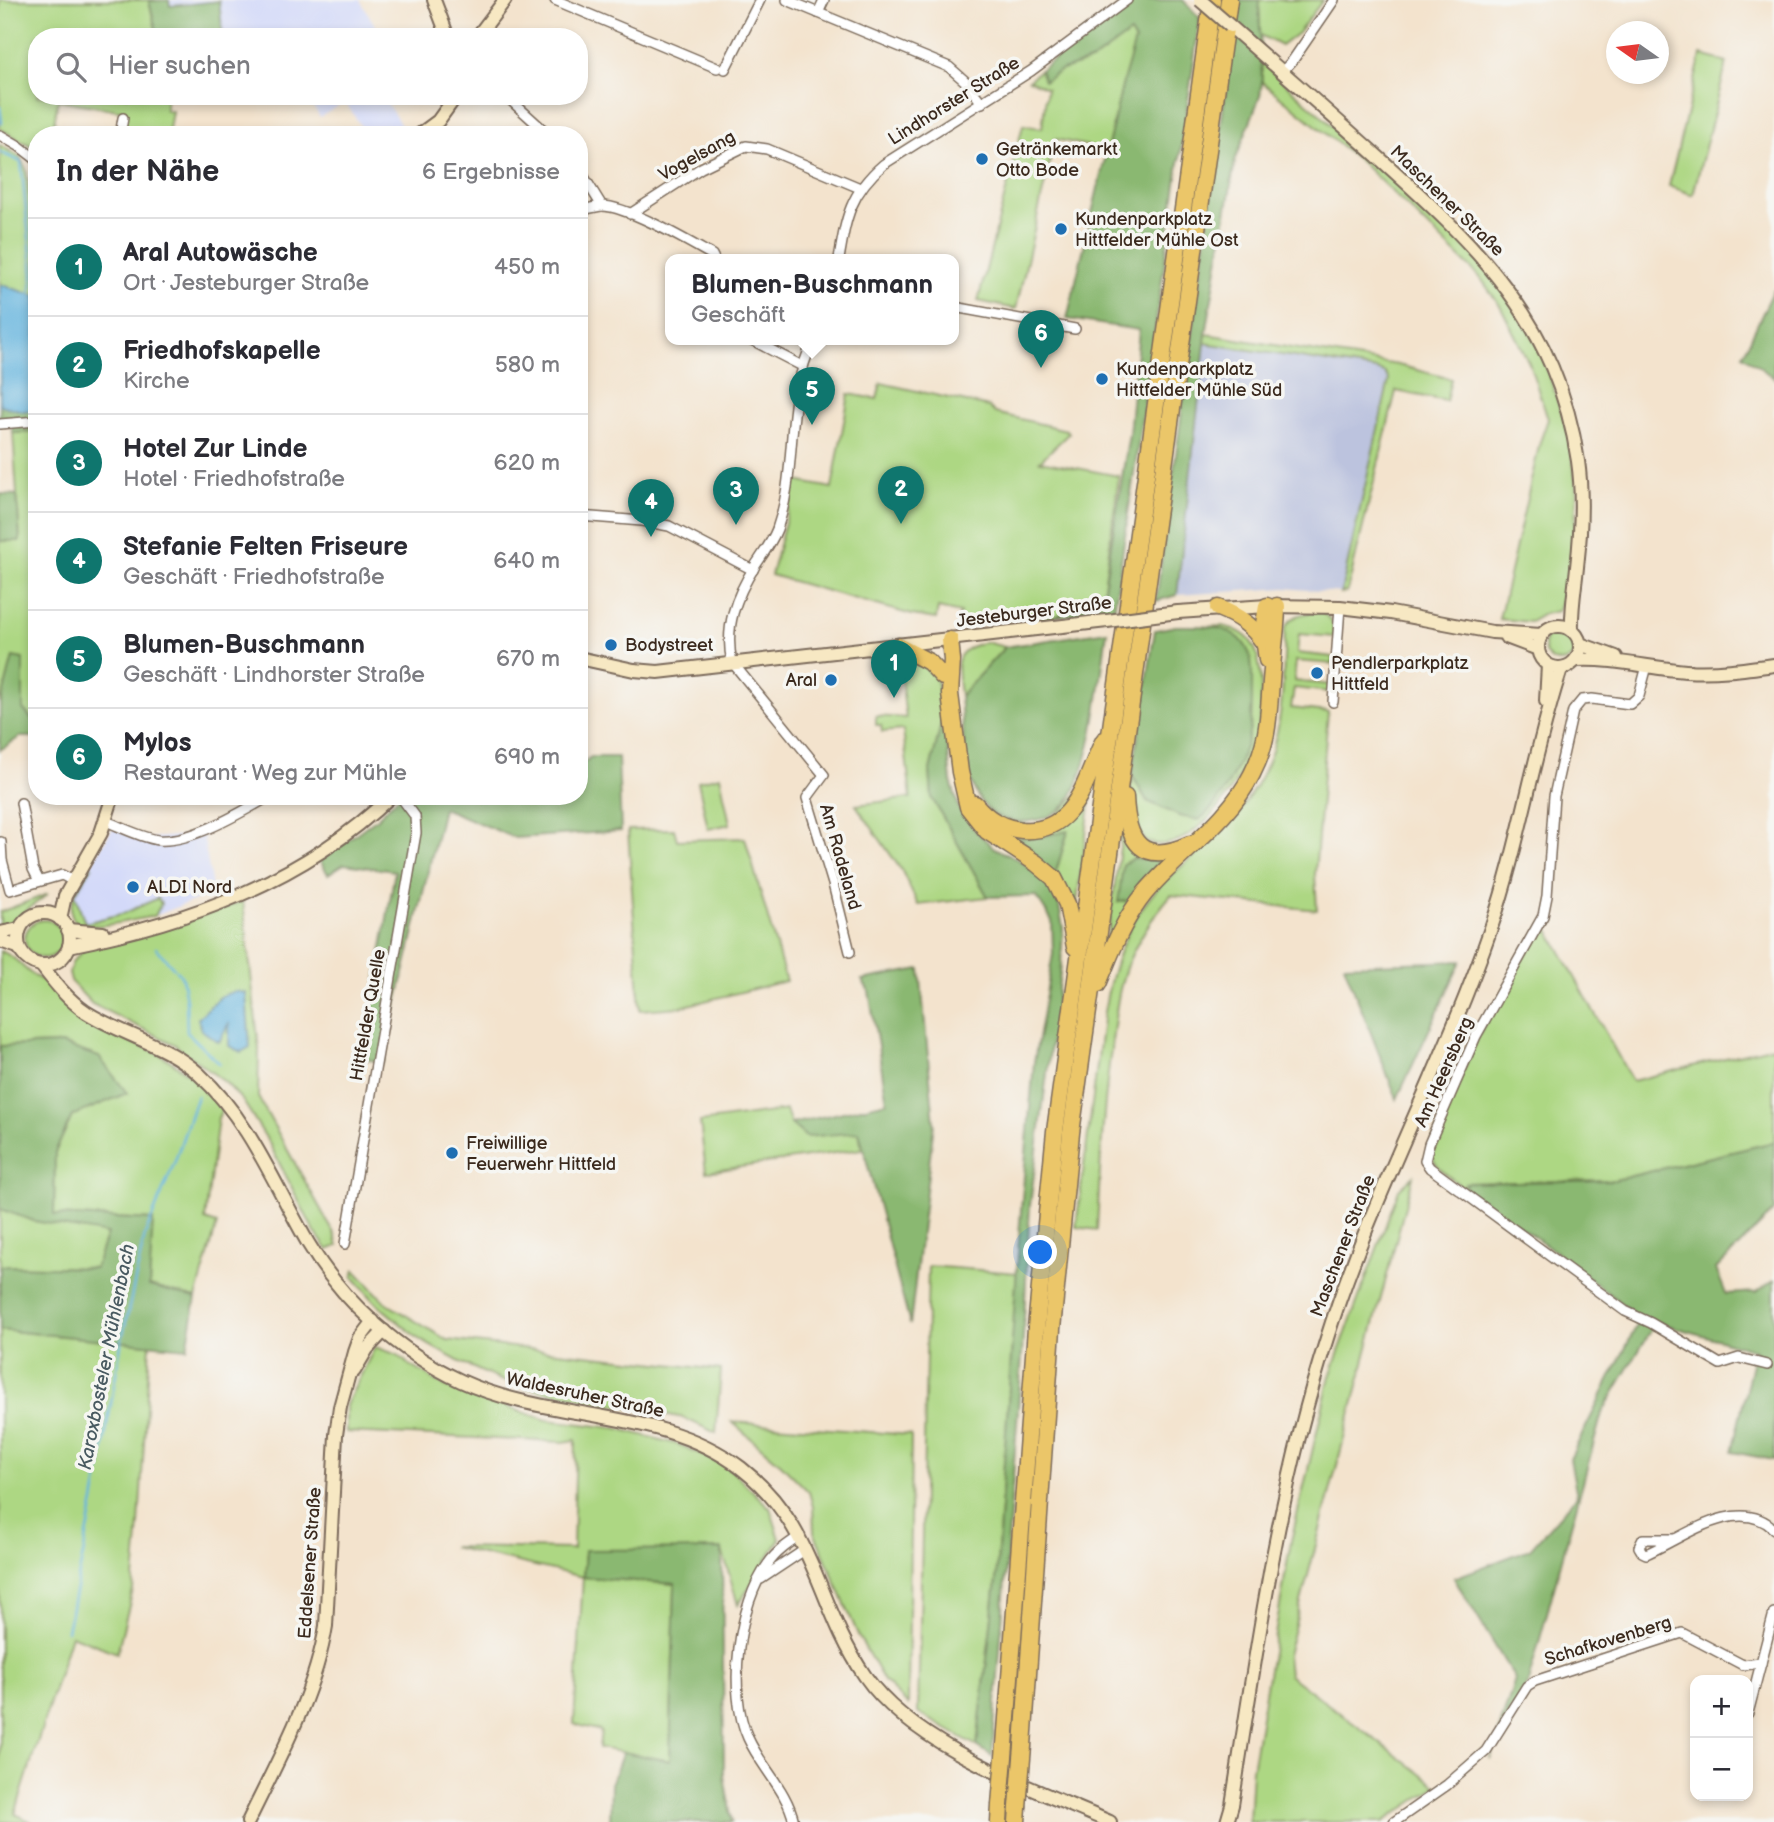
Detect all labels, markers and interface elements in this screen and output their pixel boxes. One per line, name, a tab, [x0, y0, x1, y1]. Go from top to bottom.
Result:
north arrow	[1606, 21, 1669, 84]
search box	[28, 28, 588, 105]
icon: search	[52, 48, 90, 86]
text: Hier suchen	[108, 51, 251, 82]
street label: Lindhorster Straße	[885, 52, 1024, 150]
street label: Vogelsang	[655, 126, 739, 186]
place label: Getränkemarkt Otto Bode	[996, 139, 1118, 181]
street label: Maschener Straße	[1386, 141, 1509, 261]
marker: Getränkemarkt Otto Bode	[974, 151, 990, 167]
text: In der Nähe	[56, 154, 219, 190]
text: 6 Ergebnisse	[422, 158, 560, 186]
place label: Kundenparkplatz Hittfelder Mühle Ost	[1075, 209, 1239, 251]
marker: Kundenparkplatz Hittfelder Mühle Ost	[1053, 221, 1069, 237]
text: Aral Autowäsche	[123, 238, 318, 269]
text: 1	[74, 253, 84, 281]
text: 450 m	[494, 253, 560, 281]
popup	[665, 254, 959, 345]
text: Ort · Jesteburger Straße	[123, 269, 369, 297]
text: Blumen-Buschmann	[691, 270, 933, 301]
text: Geschäft	[691, 301, 785, 329]
pin: 6	[1018, 310, 1064, 368]
text: Friedhofskapelle	[123, 336, 321, 367]
text: 2	[72, 351, 86, 379]
text: 580 m	[495, 351, 560, 379]
place label: Kundenparkplatz Hittfelder Mühle Süd	[1116, 359, 1282, 401]
text: Kirche	[123, 367, 190, 395]
pin: 5	[789, 367, 835, 425]
marker: Kundenparkplatz Hittfelder Mühle Süd	[1094, 371, 1110, 387]
text: Hotel Zur Linde	[123, 434, 307, 465]
text: 3	[72, 449, 86, 477]
text: 620 m	[494, 449, 560, 477]
text: Hotel · Friedhofstraße	[123, 465, 345, 493]
pin: 2	[878, 466, 924, 524]
pin: 3	[713, 467, 759, 525]
pin: 4	[628, 479, 674, 537]
text: Stefanie Felten Friseure	[123, 532, 408, 563]
text: 4	[72, 547, 86, 575]
text: 640 m	[493, 547, 560, 575]
text: Geschäft · Friedhofstraße	[123, 563, 385, 591]
street label: Jesteburger Straße	[955, 592, 1113, 632]
text: Blumen-Buschmann	[123, 630, 365, 661]
place label: Bodystreet	[625, 635, 714, 656]
marker: Bodystreet	[603, 637, 619, 653]
pin: 1	[871, 640, 917, 698]
text: 5	[72, 645, 86, 673]
text: 670 m	[496, 645, 560, 673]
place label: Pendlerparkplatz Hittfeld	[1331, 653, 1469, 695]
text: Geschäft · Lindhorster Straße	[123, 661, 425, 689]
marker: Pendlerparkplatz Hittfeld	[1309, 665, 1325, 681]
place label: Aral	[786, 670, 817, 691]
marker: Aral	[823, 672, 839, 688]
text: Mylos	[123, 728, 191, 759]
text: 6	[72, 743, 86, 771]
text: 690 m	[494, 743, 560, 771]
text: Restaurant · Weg zur Mühle	[123, 759, 407, 787]
street label: Am Radeland	[815, 802, 865, 912]
place label: ALDI Nord	[147, 877, 232, 898]
marker: ALDI Nord	[125, 879, 141, 895]
street label: Hittfelder Quelle	[346, 947, 390, 1083]
street label: Am Heersberg	[1410, 1014, 1478, 1130]
place label: Freiwillige Feuerwehr Hittfeld	[466, 1133, 616, 1175]
marker: Freiwillige Feuerwehr Hittfeld	[444, 1145, 460, 1161]
street label: Maschener Straße	[1306, 1172, 1380, 1320]
your location	[1023, 1235, 1057, 1269]
water label: Karoxbosteler Mühlenbach	[74, 1242, 140, 1472]
street label: Waldesruher Straße	[504, 1368, 666, 1422]
street label: Eddelsener Straße	[294, 1486, 326, 1640]
street label: Schafkovenberg	[1542, 1612, 1674, 1670]
map controls	[1690, 1675, 1753, 1801]
button: +	[1690, 1675, 1753, 1738]
button: −	[1690, 1738, 1753, 1801]

